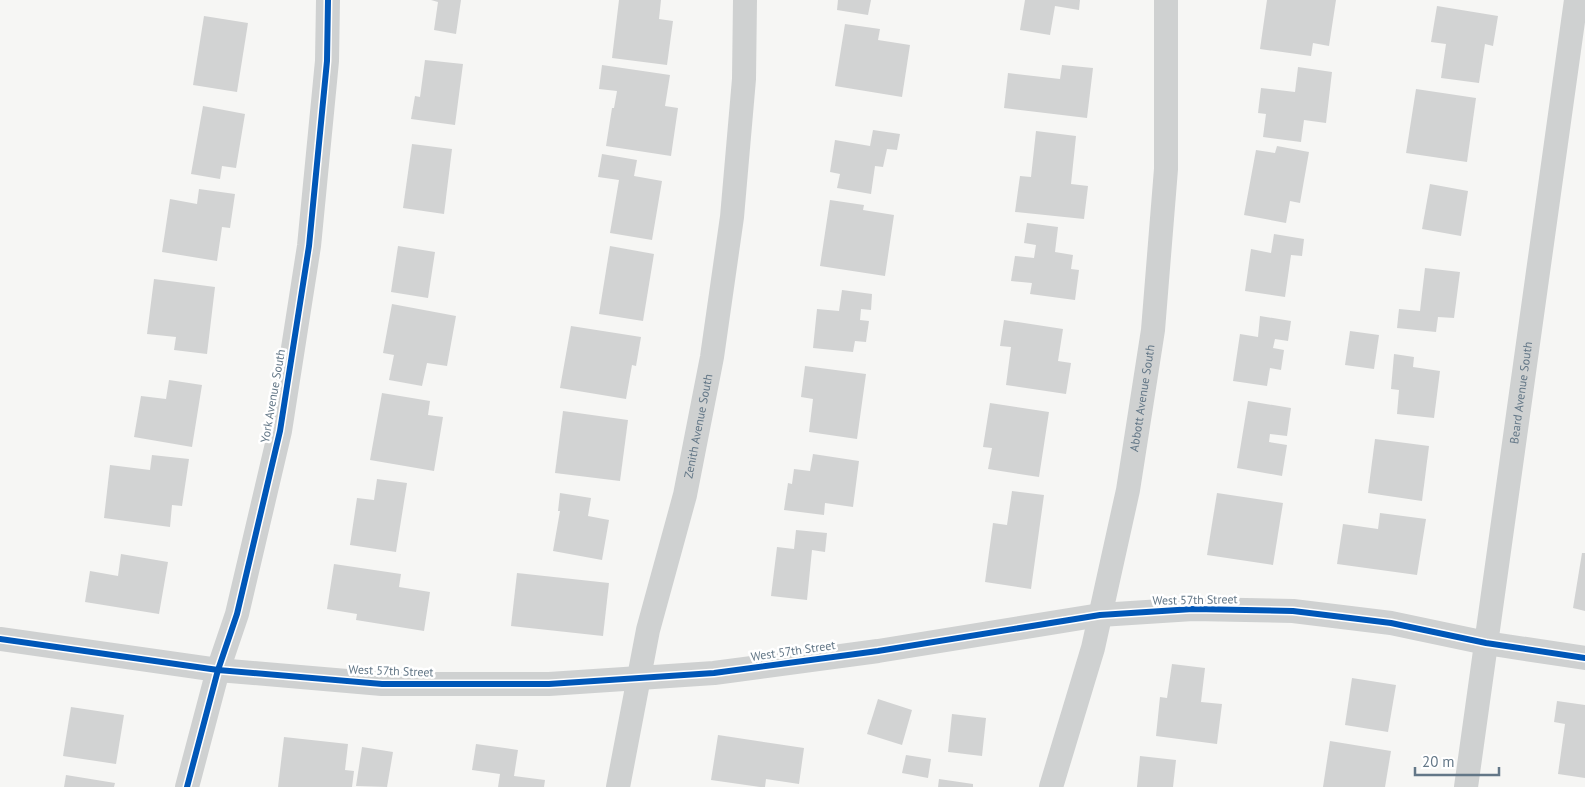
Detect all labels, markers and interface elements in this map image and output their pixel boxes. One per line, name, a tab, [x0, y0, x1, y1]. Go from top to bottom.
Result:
street label: Beard Avenue South	[1506, 341, 1535, 445]
street label: Abbott Avenue South	[1126, 344, 1158, 453]
street label: York Avenue South	[257, 348, 288, 444]
street label: Zenith Avenue South	[680, 373, 716, 479]
street label: West 57th Street	[1152, 591, 1238, 608]
street label: West 57th Street	[750, 637, 836, 664]
street label: West 57th Street	[348, 662, 434, 679]
scale bar	[1415, 744, 1499, 776]
text: 20 m	[1422, 752, 1455, 771]

